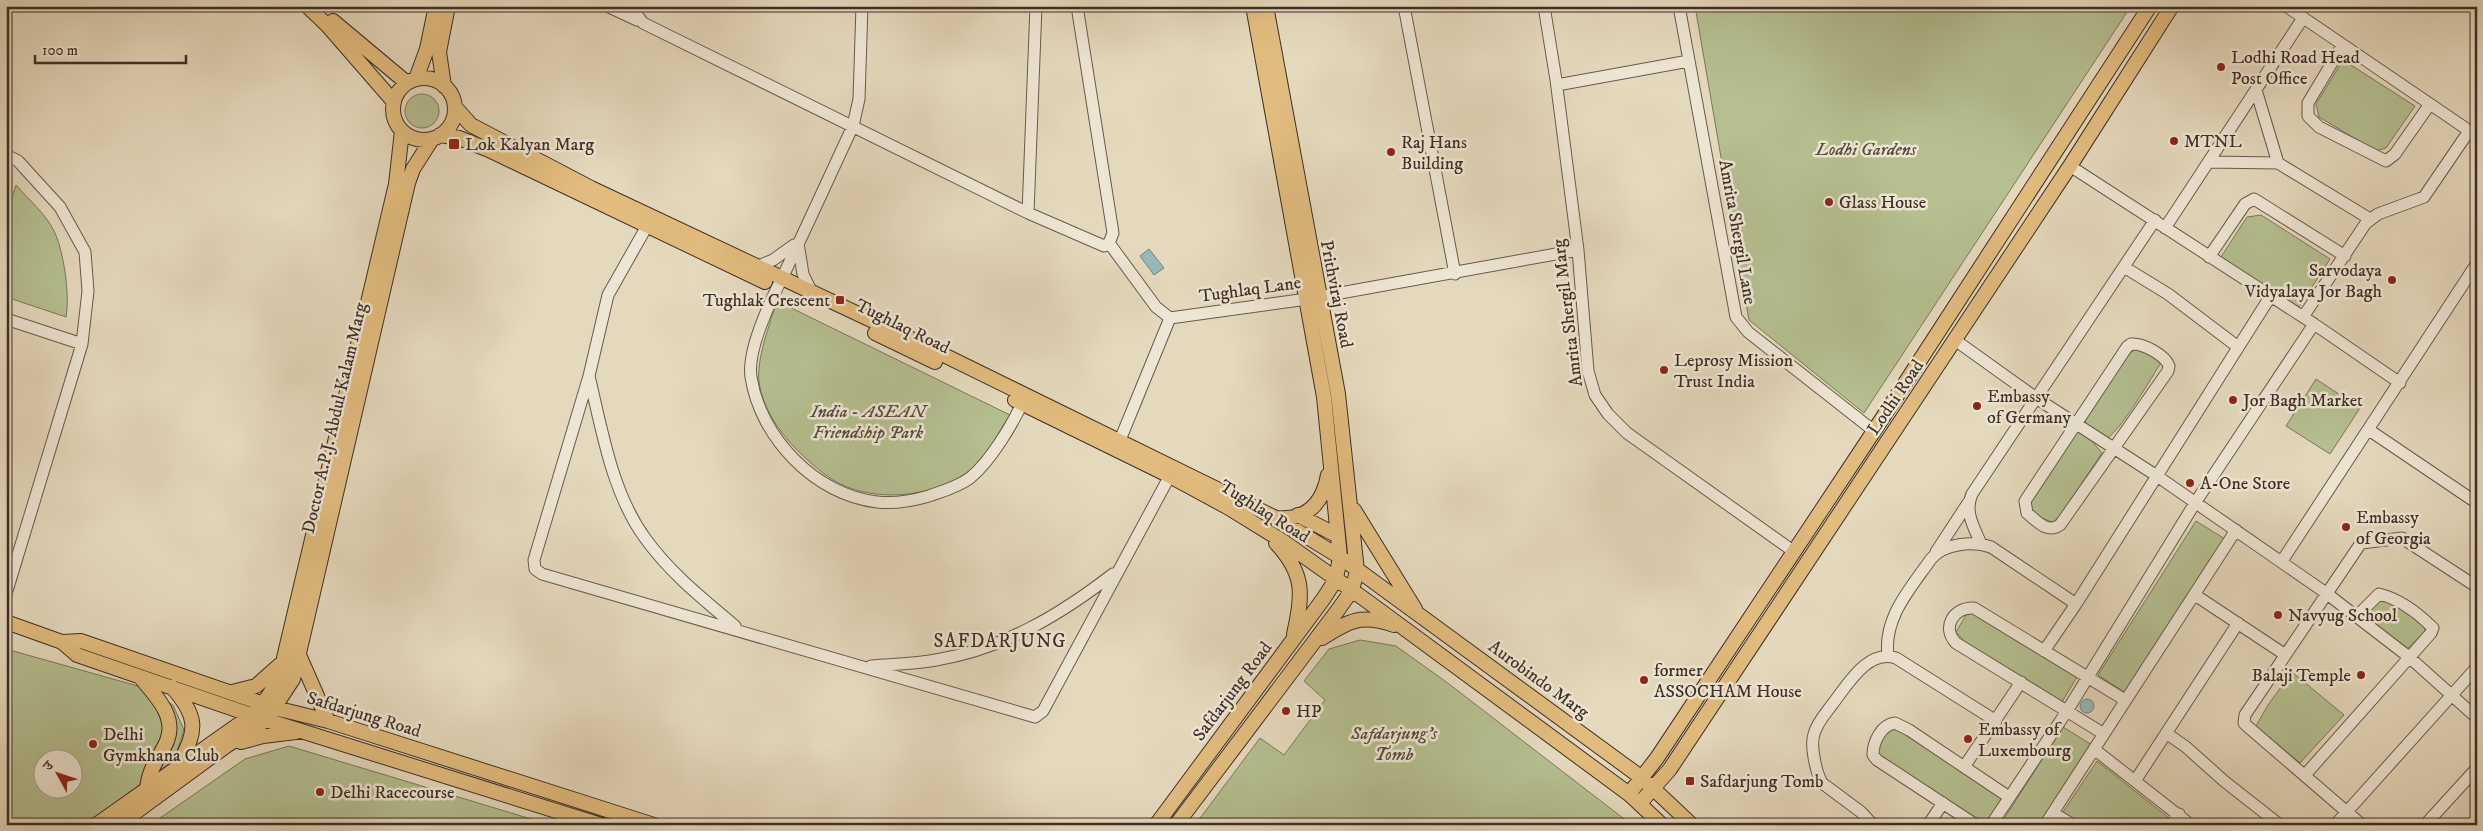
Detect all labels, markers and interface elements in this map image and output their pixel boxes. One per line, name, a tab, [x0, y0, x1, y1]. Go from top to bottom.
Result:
scale bar	[35, 32, 186, 64]
text: 100 m	[42, 41, 78, 60]
place label: Lodhi Road Head Post Office	[2231, 47, 2360, 90]
marker: Lodhi Road Head Post Office	[2215, 61, 2227, 73]
place label: MTNL	[2184, 131, 2242, 153]
place label: Raj Hans Building	[1401, 132, 1467, 175]
place label: Lok Kalyan Marg	[465, 134, 594, 156]
marker: MTNL	[2168, 135, 2180, 147]
marker: Lok Kalyan Marg	[447, 137, 461, 151]
park label: Lodhi Gardens	[1815, 139, 1917, 161]
marker: Raj Hans Building	[1385, 146, 1397, 158]
street label: Amrita Shergil Lane	[1713, 158, 1761, 306]
place label: Glass House	[1839, 192, 1926, 214]
marker: Glass House	[1823, 196, 1835, 208]
street label: Amrita Shergil Marg	[1548, 238, 1588, 388]
street label: Prithviraj Road	[1315, 239, 1357, 350]
place label: Sarvodaya Vidyalaya Jor Bagh	[2244, 260, 2383, 303]
street label: Tughlaq Lane	[1198, 272, 1302, 308]
marker: Sarvodaya Vidyalaya Jor Bagh	[2386, 274, 2398, 286]
place label: Tughlak Crescent	[703, 290, 830, 312]
marker: Tughlak Crescent	[834, 294, 846, 306]
street label: Tughlaq Road	[852, 295, 953, 359]
street label: Doctor A.P.J. Abdul Kalam Marg	[298, 300, 372, 536]
place label: Leprosy Mission Trust India	[1674, 350, 1794, 393]
street label: Lodhi Road	[1863, 356, 1929, 439]
marker: Leprosy Mission Trust India	[1658, 364, 1670, 376]
place label: Embassy of Germany	[1987, 386, 2071, 429]
place label: Jor Bagh Market	[2241, 390, 2363, 412]
marker: Jor Bagh Market	[2227, 394, 2239, 406]
marker: Embassy of Germany	[1971, 400, 1983, 412]
park label: India - ASEAN Friendship Park	[809, 401, 929, 444]
place label: A-One Store	[2200, 473, 2290, 495]
street label: Tughlaq Road	[1215, 475, 1314, 548]
marker: A-One Store	[2184, 477, 2196, 489]
place label: Embassy of Georgia	[2356, 507, 2431, 550]
marker: Embassy of Georgia	[2340, 521, 2352, 533]
place label: Navyug School	[2288, 605, 2398, 627]
marker: Navyug School	[2272, 609, 2284, 621]
district label: SAFDARJUNG	[933, 630, 1067, 653]
street label: Aurobindo Marg	[1484, 636, 1593, 724]
street label: Safdarjung Road	[1188, 638, 1277, 745]
place label: former ASSOCHAM House	[1654, 660, 1802, 703]
place label: Balaji Temple	[2252, 665, 2351, 687]
marker: Balaji Temple	[2355, 669, 2367, 681]
marker: former ASSOCHAM House	[1638, 674, 1650, 686]
street label: Safdarjung Road	[304, 687, 424, 743]
place label: HP	[1296, 701, 1322, 723]
marker: HP	[1280, 705, 1292, 717]
place label: Embassy of Luxembourg	[1978, 719, 2071, 762]
park label: Safdarjung's Tomb	[1350, 723, 1438, 766]
place label: Delhi Gymkhana Club	[103, 724, 219, 767]
marker: Embassy of Luxembourg	[1962, 733, 1974, 745]
marker: Delhi Gymkhana Club	[87, 738, 99, 750]
north arrow	[32, 748, 82, 798]
text: उ	[39, 757, 59, 776]
place label: Safdarjung Tomb	[1700, 771, 1823, 793]
marker: Safdarjung Tomb	[1684, 775, 1696, 787]
place label: Delhi Racecourse	[330, 782, 454, 804]
marker: Delhi Racecourse	[314, 786, 326, 798]

